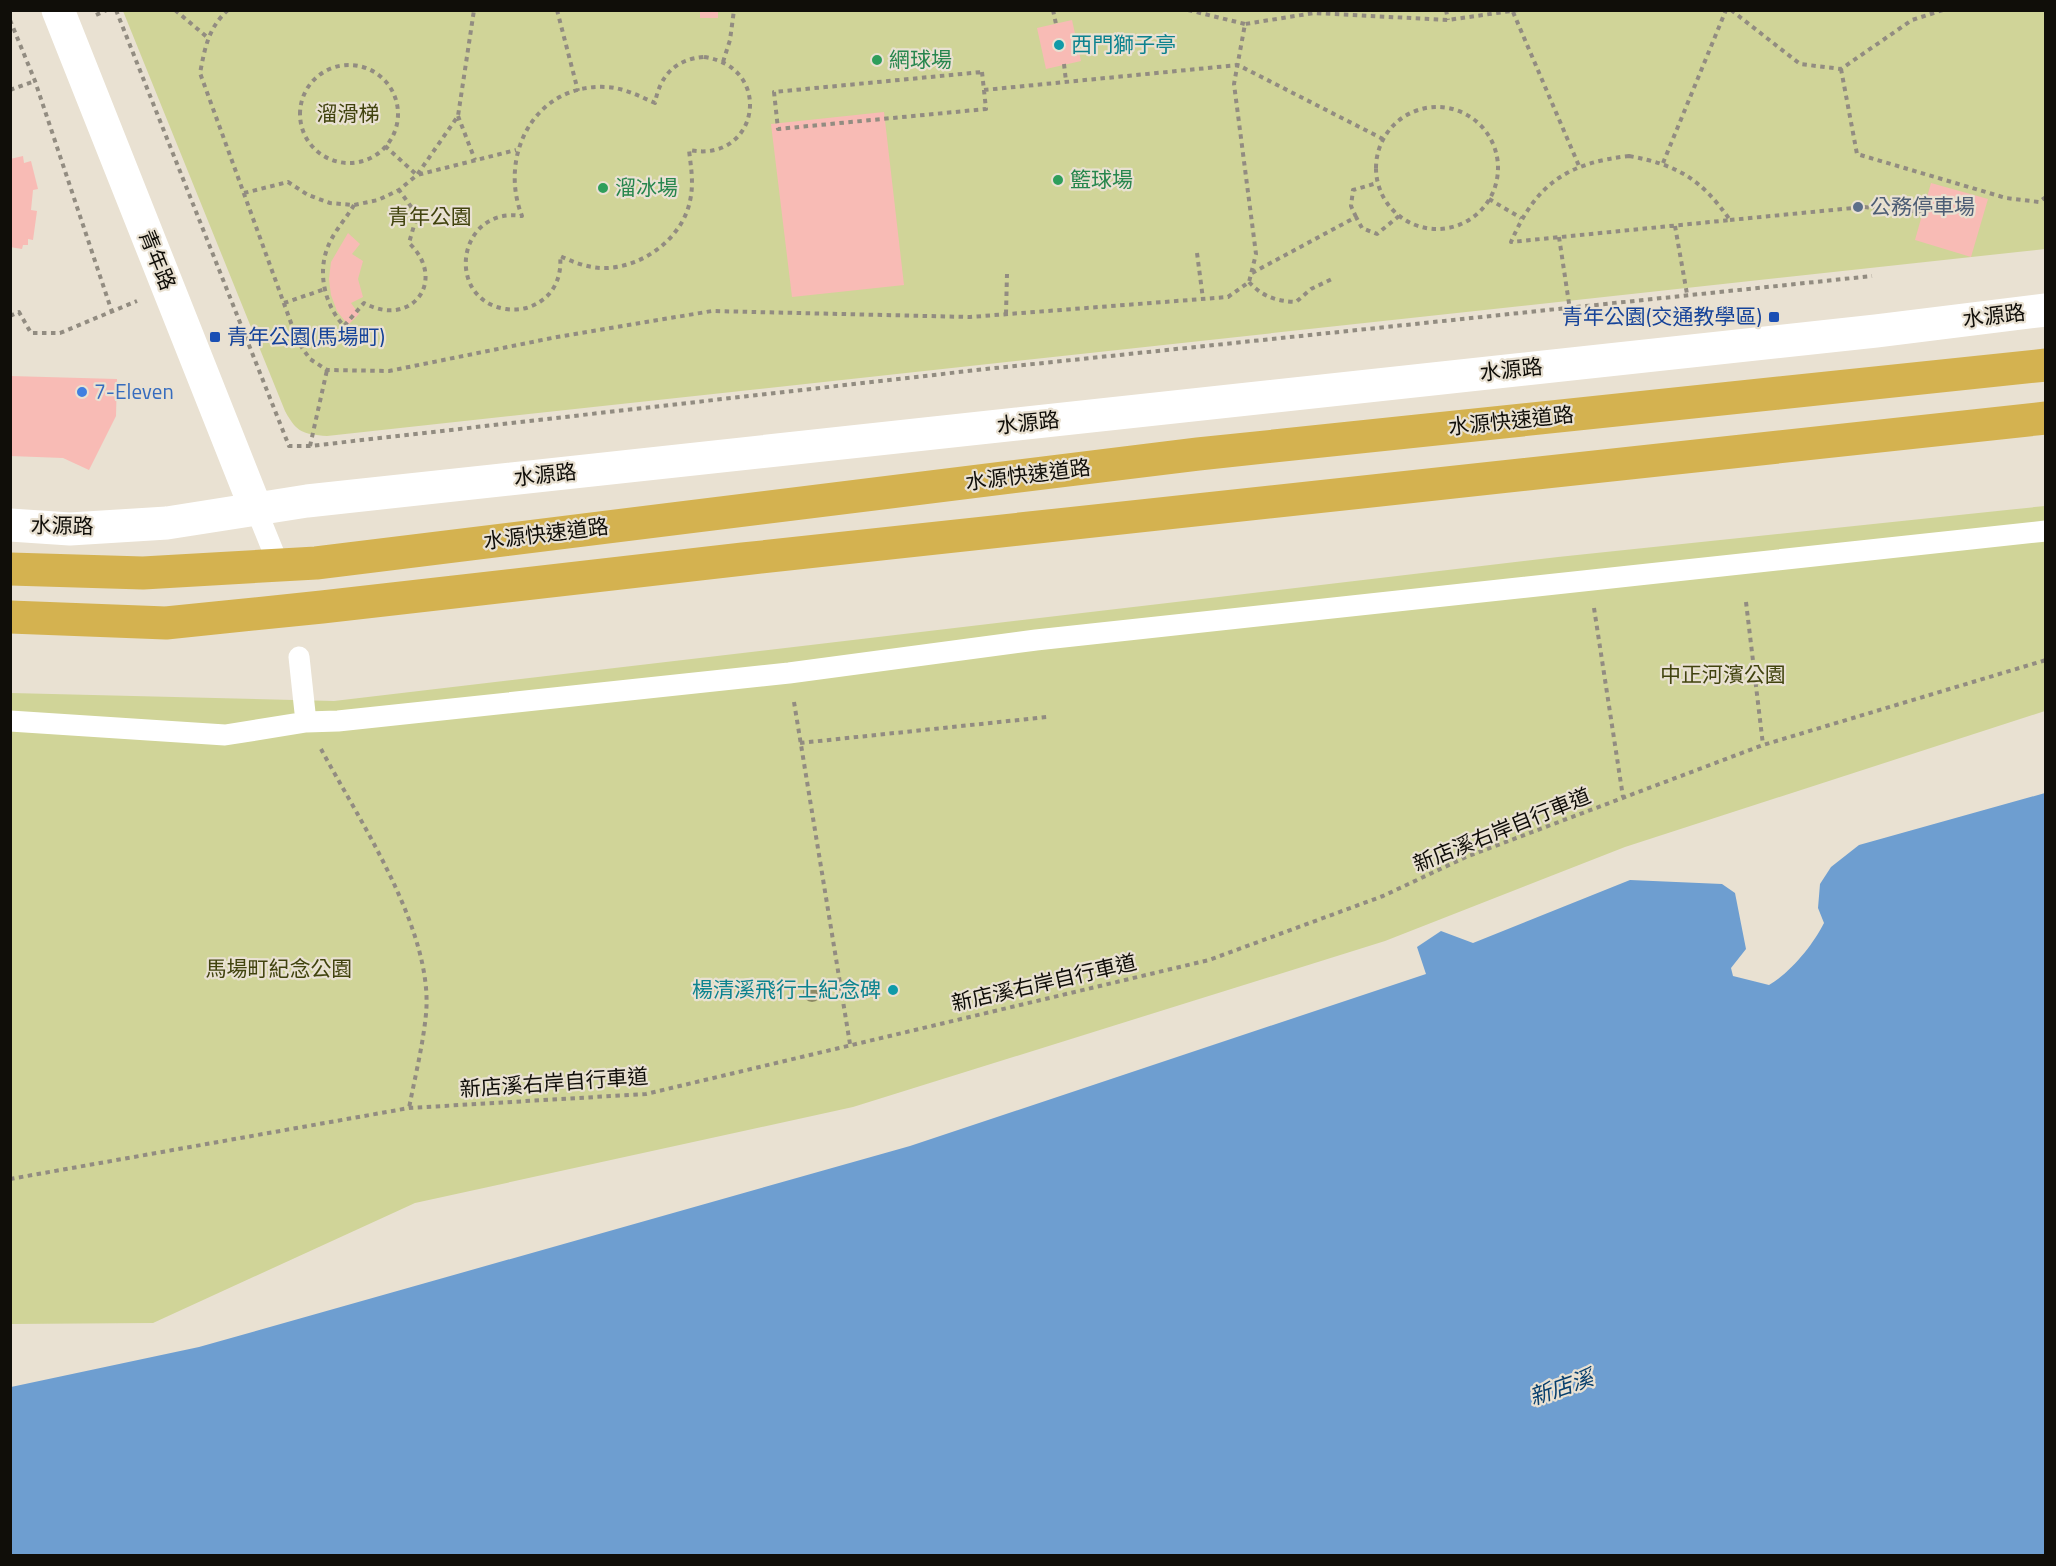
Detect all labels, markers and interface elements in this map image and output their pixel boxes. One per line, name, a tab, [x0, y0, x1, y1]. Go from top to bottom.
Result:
place label: 西門獅子亭	[1071, 28, 1176, 60]
marker: 西門獅子亭	[1052, 38, 1066, 52]
place label: 網球場	[889, 43, 952, 75]
marker: 網球場	[870, 53, 884, 67]
park label: 溜滑梯	[317, 97, 380, 129]
place label: 籃球場	[1070, 163, 1133, 195]
place label: 溜冰場	[615, 171, 678, 203]
marker: 籃球場	[1051, 173, 1065, 187]
marker: 溜冰場	[596, 181, 610, 195]
place label: 公務停車場	[1870, 190, 1975, 222]
park label: 青年公園	[388, 200, 472, 232]
marker: 公務停車場	[1851, 200, 1865, 214]
street label: 青年路	[131, 224, 185, 295]
street label: 水源路	[1961, 295, 2027, 335]
place label: 青年公園(交通教學區)	[1562, 300, 1762, 332]
marker: 青年公園(交通教學區)	[1767, 310, 1781, 324]
place label: 青年公園(馬場町)	[227, 320, 385, 352]
marker: 青年公園(馬場町)	[208, 330, 222, 344]
street label: 水源路	[1478, 350, 1544, 388]
place label: 7-Eleven	[94, 375, 174, 407]
marker: 7-Eleven	[75, 385, 89, 399]
street label: 水源快速道路	[1447, 398, 1575, 443]
street label: 水源路	[995, 403, 1061, 441]
street label: 水源快速道路	[963, 450, 1092, 498]
street label: 水源路	[512, 455, 578, 493]
street label: 水源路	[30, 508, 94, 542]
street label: 水源快速道路	[481, 509, 610, 557]
park label: 中正河濱公園	[1660, 658, 1786, 690]
street label: 新店溪右岸自行車道	[1408, 779, 1595, 879]
street label: 新店溪右岸自行車道	[948, 945, 1139, 1019]
park label: 馬場町紀念公園	[206, 952, 353, 984]
place label: 楊清溪飛行士紀念碑	[692, 973, 881, 1005]
marker: 楊清溪飛行士紀念碑	[886, 983, 900, 997]
street label: 新店溪右岸自行車道	[459, 1059, 649, 1105]
water label: 新店溪	[1524, 1359, 1601, 1414]

